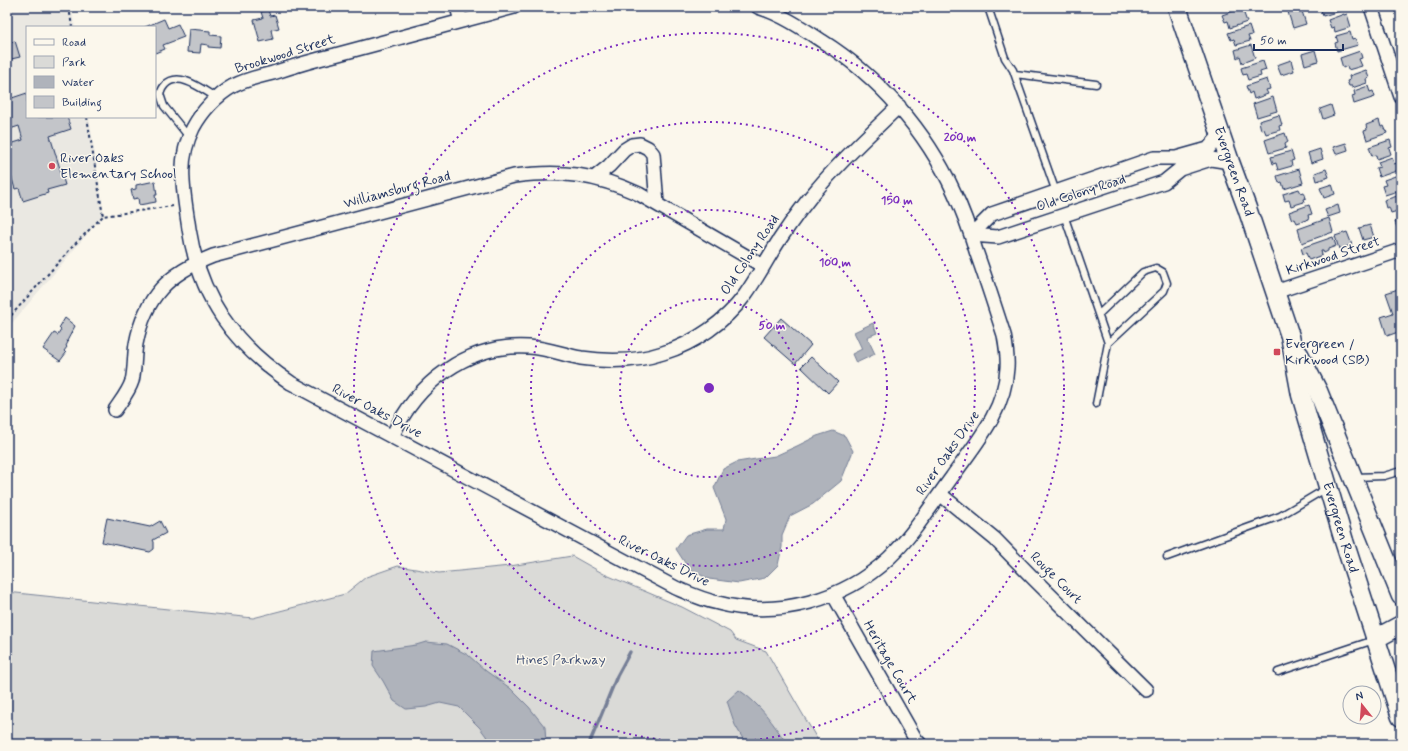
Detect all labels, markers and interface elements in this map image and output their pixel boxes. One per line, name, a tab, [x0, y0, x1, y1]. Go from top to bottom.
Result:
legend	[26, 26, 156, 118]
scale bar	[1254, 26, 1343, 52]
street label: Brookwood Street	[233, 30, 338, 78]
text: 50 m	[1260, 33, 1287, 49]
text: Road	[62, 35, 86, 51]
text: Park	[62, 55, 86, 71]
text: Water	[62, 75, 94, 91]
text: Building	[62, 95, 102, 112]
street label: Evergreen Road	[1210, 124, 1258, 219]
text: 200 m	[944, 130, 977, 146]
place label: River Oaks Elementary School	[60, 149, 176, 183]
marker: River Oaks Elementary School	[47, 161, 57, 171]
street label: Williamsburg Road	[342, 167, 453, 215]
street label: Old Colony Road	[1034, 170, 1128, 216]
text: 150 m	[881, 193, 913, 209]
street label: Old Colony Road	[716, 211, 784, 299]
street label: Kirkwood Street	[1284, 232, 1383, 280]
text: 100 m	[819, 255, 852, 271]
text: 50 m	[759, 318, 786, 334]
place label: Evergreen / Kirkwood (SB)	[1285, 335, 1369, 369]
marker: Evergreen / Kirkwood (SB)	[1272, 347, 1282, 357]
street label: River Oaks Drive	[329, 380, 425, 442]
centre of rings	[702, 381, 716, 395]
street label: River Oaks Drive	[912, 407, 984, 499]
street label: Evergreen Road	[1318, 480, 1363, 575]
street label: River Oaks Drive	[615, 531, 713, 591]
street label: Rouge Court	[1025, 548, 1086, 609]
street label: Heritage Court	[859, 617, 921, 707]
park label: Hines Parkway	[516, 651, 606, 669]
north arrow	[1342, 685, 1382, 725]
text: N	[1354, 689, 1365, 704]

